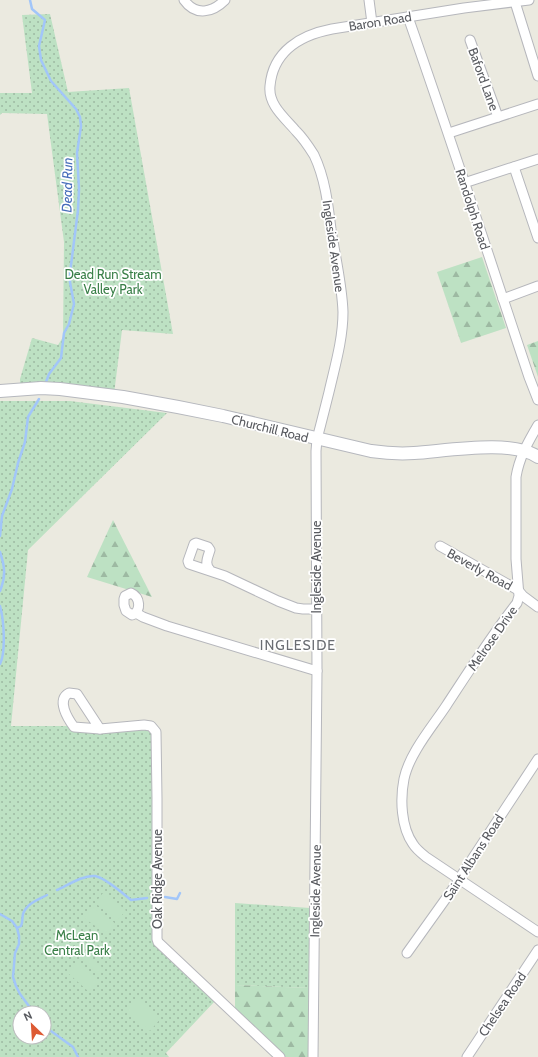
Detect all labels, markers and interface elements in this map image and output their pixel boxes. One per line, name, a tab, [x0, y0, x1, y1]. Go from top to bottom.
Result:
street label: Baron Road	[347, 8, 413, 34]
street label: Baford Lane	[465, 45, 503, 113]
water label: Dead Run	[58, 157, 76, 213]
street label: Randolph Road	[452, 167, 494, 251]
street label: Ingleside Avenue	[320, 199, 348, 293]
park label: Dead Run Stream Valley Park	[64, 266, 162, 297]
street label: Churchill Road	[230, 411, 310, 445]
street label: Ingleside Avenue	[308, 520, 324, 613]
street label: Beverly Road	[445, 545, 515, 593]
street label: Melrose Drive	[464, 602, 520, 673]
district label: INGLESIDE	[260, 636, 336, 654]
street label: Saint Albans Road	[439, 811, 507, 903]
street label: Oak Ridge Avenue	[149, 829, 165, 929]
street label: Ingleside Avenue	[306, 844, 324, 938]
park label: McLean Central Park	[44, 927, 110, 958]
street label: Chelsea Road	[475, 969, 529, 1039]
north arrow	[12, 1005, 52, 1045]
text: N	[21, 1008, 34, 1024]

